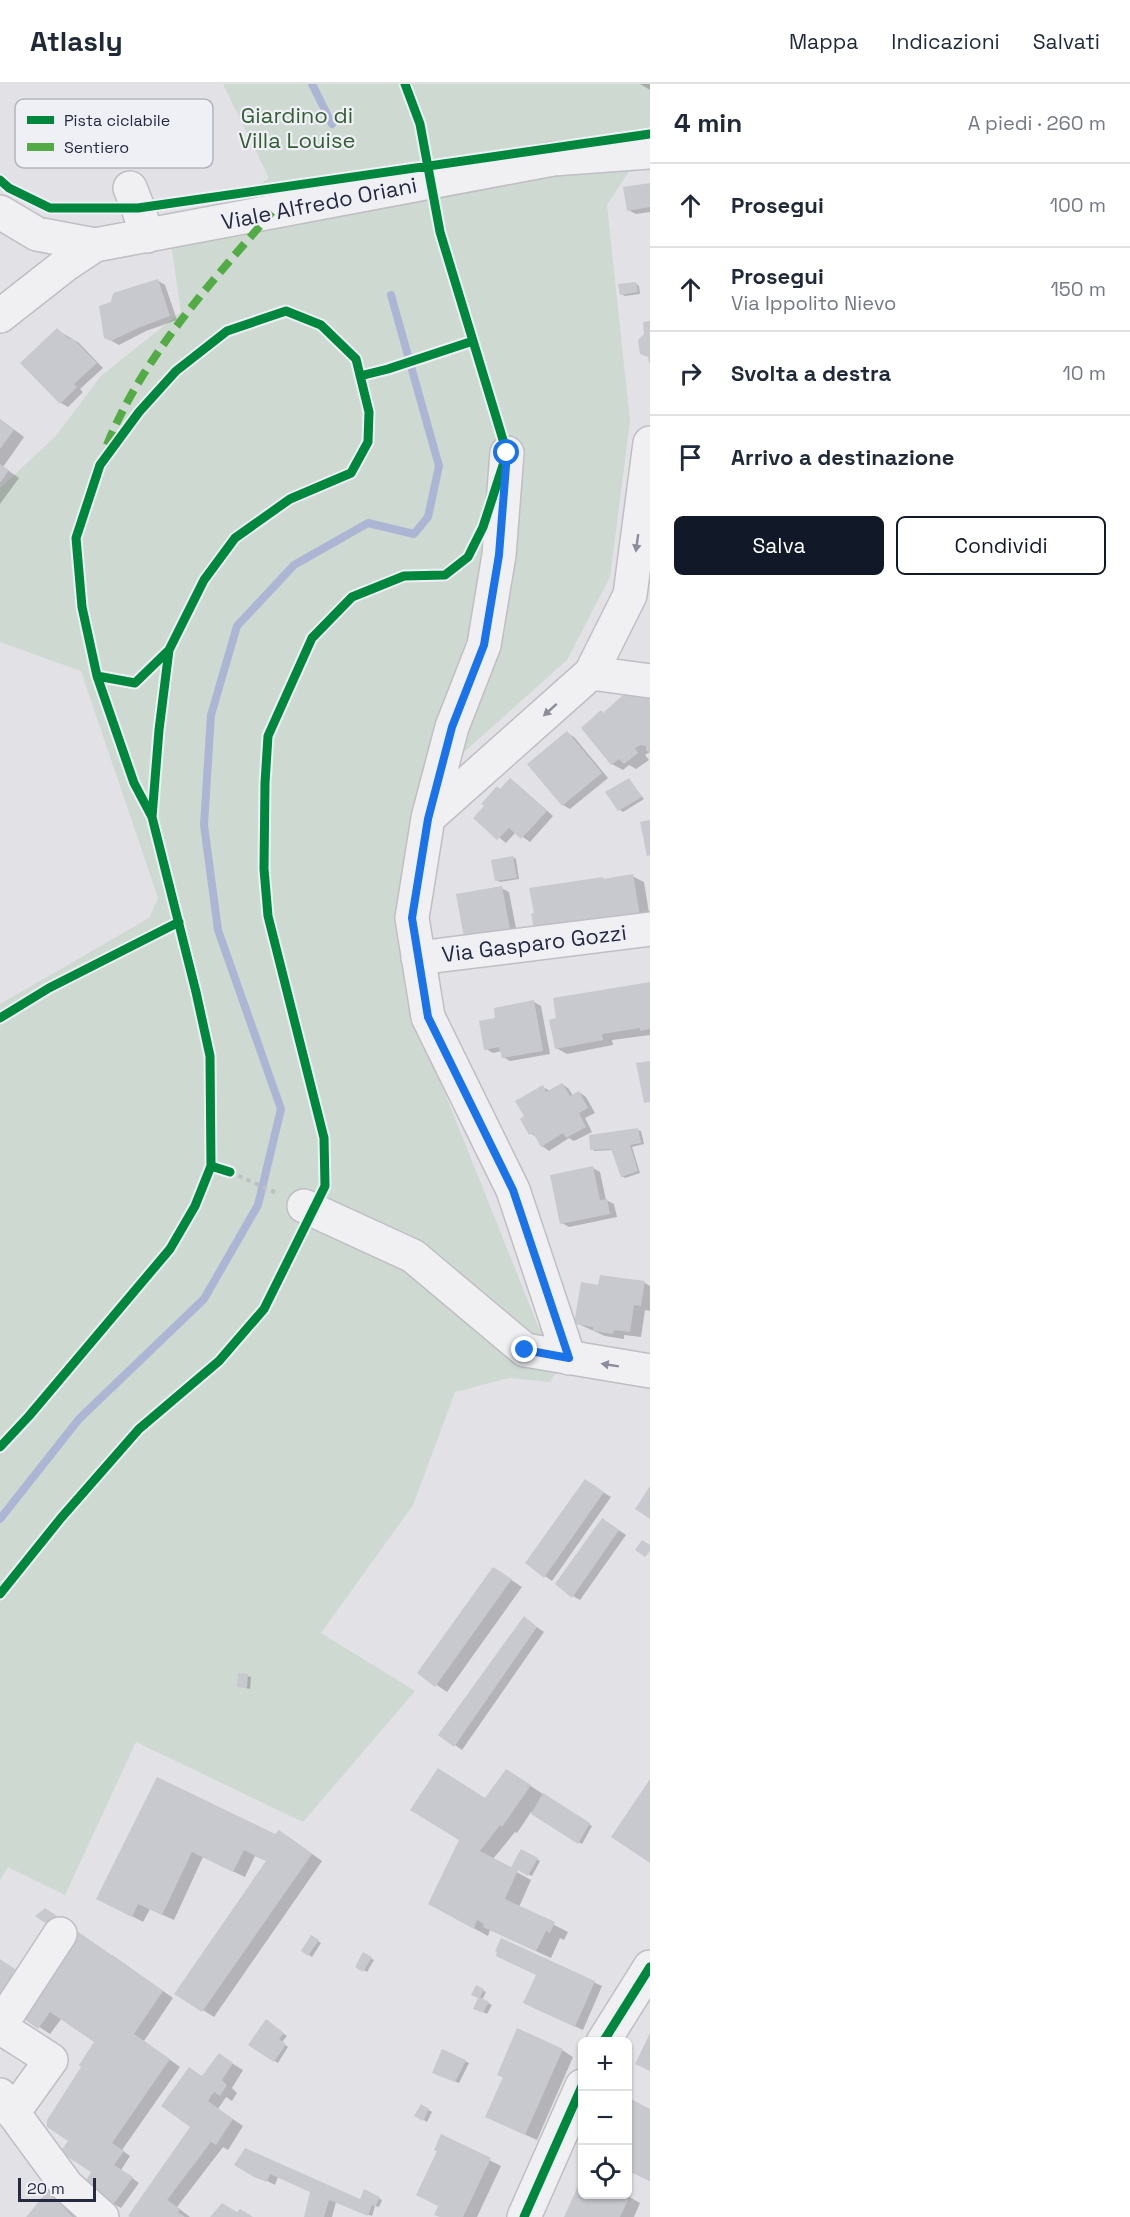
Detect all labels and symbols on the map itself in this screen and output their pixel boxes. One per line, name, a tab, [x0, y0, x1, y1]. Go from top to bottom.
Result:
legend	[15, 99, 213, 168]
park label: Giardino di Villa Louise	[238, 101, 356, 154]
text: Pista ciclabile	[64, 110, 170, 131]
text: Sentiero	[64, 137, 129, 158]
street label: Viale Alfredo Oriani	[219, 170, 419, 236]
route start	[493, 439, 519, 465]
one-way arrow	[632, 533, 641, 552]
one-way arrow	[543, 703, 558, 716]
street label: Via Gasparo Gozzi	[440, 918, 628, 968]
route end	[511, 1336, 537, 1362]
one-way arrow	[600, 1360, 619, 1369]
scale bar	[18, 2175, 96, 2202]

